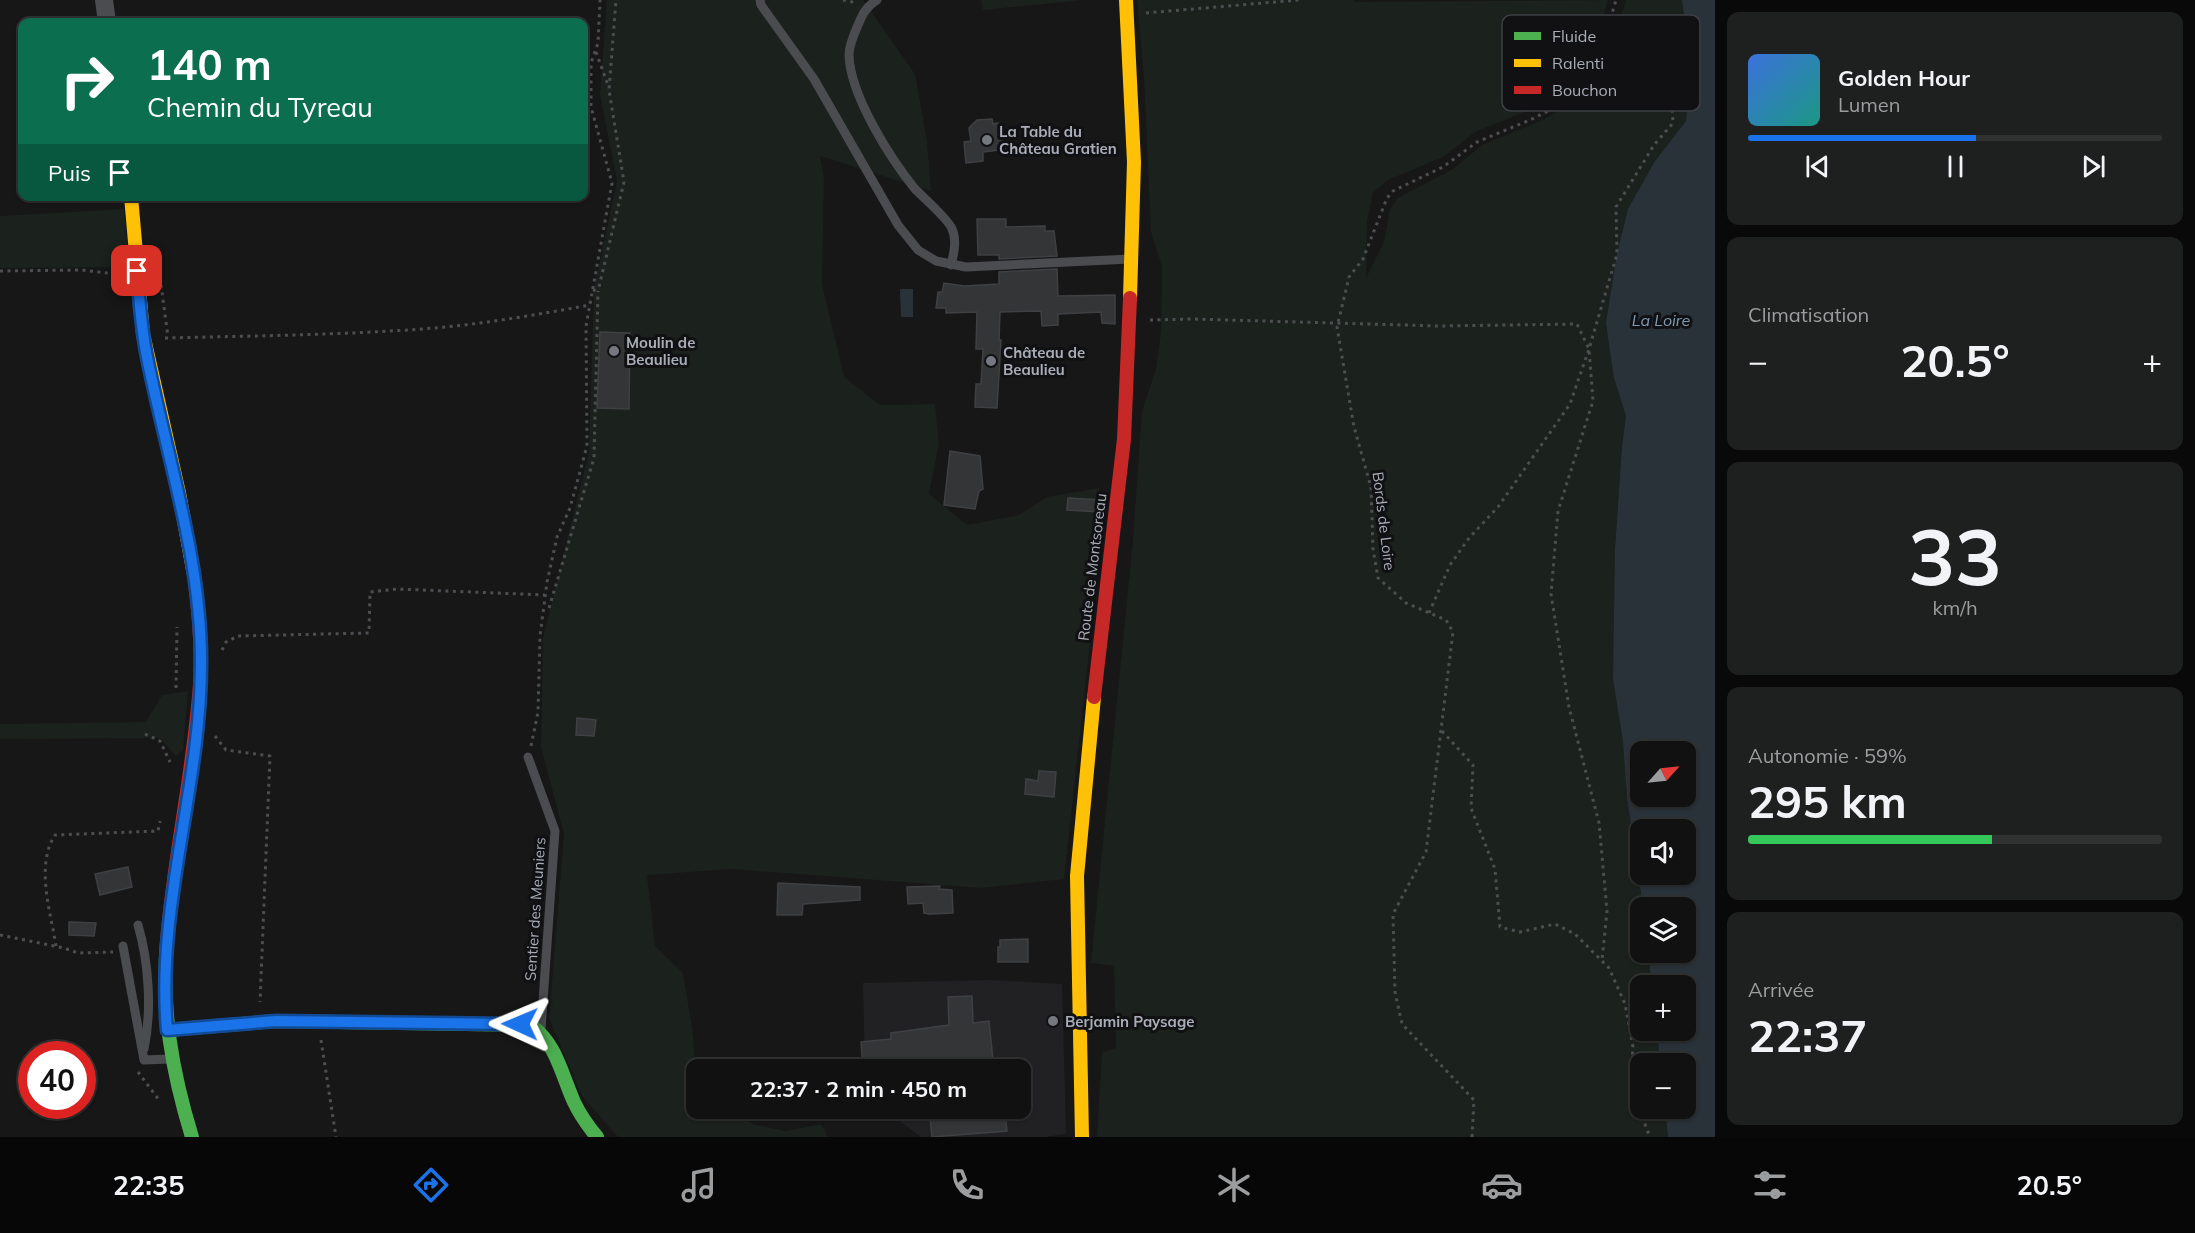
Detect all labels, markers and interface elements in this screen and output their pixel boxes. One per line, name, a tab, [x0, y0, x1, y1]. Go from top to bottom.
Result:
legend	[1502, 15, 1700, 111]
text: Fluide	[1552, 26, 1596, 46]
text: 140 m	[147, 38, 272, 91]
icon: right	[48, 42, 126, 120]
text: Ralenti	[1552, 53, 1604, 73]
text: Golden Hour	[1838, 64, 1970, 92]
text: Bouchon	[1552, 80, 1617, 100]
text: Chemin du Tyreau	[147, 90, 373, 124]
text: Lumen	[1838, 92, 1900, 117]
place label: La Table du Château Gratien	[999, 122, 1117, 158]
marker: La Table du Château Gratien	[980, 133, 994, 147]
icon: previous	[1801, 150, 1834, 183]
icon: pause	[1939, 150, 1972, 183]
icon: next	[2077, 150, 2110, 183]
icon: arrive	[103, 156, 136, 189]
text: Puis	[48, 159, 91, 187]
pin	[111, 245, 162, 296]
icon: arrive	[120, 254, 153, 287]
text: Climatisation	[1748, 302, 1869, 327]
water label: La Loire	[1632, 310, 1691, 330]
text: 20.5°	[1900, 332, 2010, 388]
place label: Moulin de Beaulieu	[626, 333, 695, 369]
text: −	[1748, 340, 1768, 381]
text: +	[2142, 340, 2162, 381]
place label: Château de Beaulieu	[1003, 343, 1085, 379]
marker: Moulin de Beaulieu	[607, 344, 621, 358]
marker: Château de Beaulieu	[984, 354, 998, 368]
street label: Bords de Loire	[1369, 471, 1399, 571]
street label: Route de Montsoreau	[1074, 492, 1110, 642]
text: 33	[1908, 507, 2002, 605]
text: km/h	[1932, 595, 1978, 620]
north arrow	[1630, 741, 1696, 807]
map controls	[1630, 741, 1696, 1119]
text: Autonomie · 59%	[1748, 743, 1907, 768]
text: 295 km	[1748, 773, 1907, 829]
button: sound	[1630, 819, 1696, 885]
street label: Sentier des Meuniers	[520, 836, 550, 982]
button: layers	[1630, 897, 1696, 963]
button: +	[1630, 975, 1696, 1041]
text: Arrivée	[1748, 977, 1814, 1002]
position arrow	[488, 992, 552, 1056]
text: 22:37	[1748, 1007, 1867, 1063]
place label: Berjamin Paysage	[1065, 1012, 1194, 1031]
marker: Berjamin Paysage	[1046, 1014, 1060, 1028]
speed limit sign: 40	[18, 1041, 96, 1119]
button: −	[1630, 1053, 1696, 1119]
text: 22:37 · 2 min · 450 m	[750, 1075, 967, 1103]
icon: directions	[410, 1164, 452, 1206]
icon: music	[678, 1164, 720, 1206]
icon: phone	[946, 1164, 988, 1206]
icon: climate	[1213, 1164, 1255, 1206]
icon: car	[1481, 1164, 1523, 1206]
icon: filters	[1749, 1164, 1791, 1206]
text: 22:35	[113, 1168, 184, 1202]
text: 20.5°	[2017, 1168, 2082, 1202]

